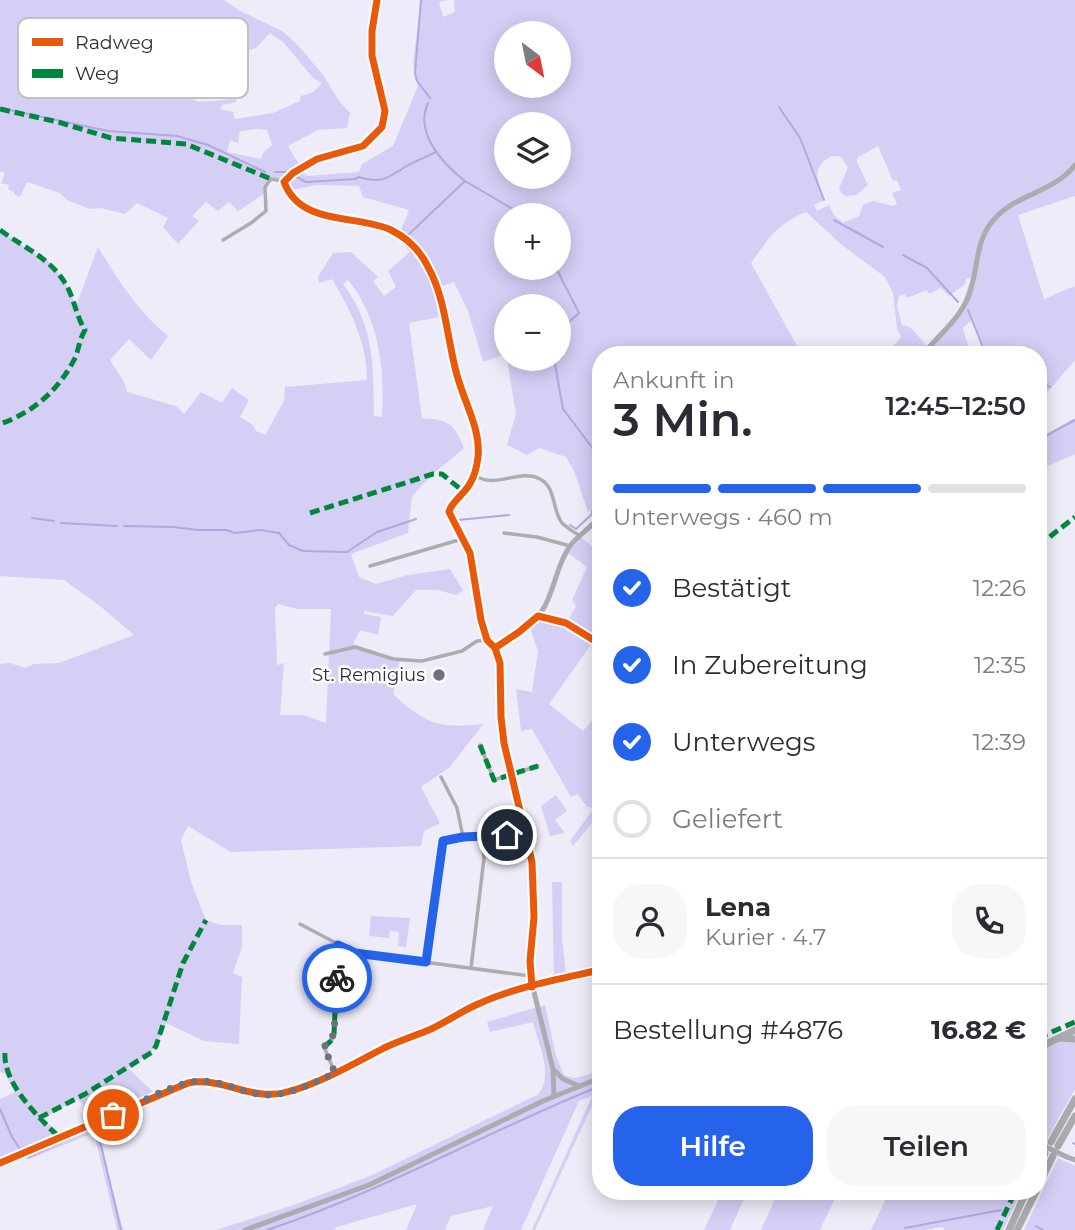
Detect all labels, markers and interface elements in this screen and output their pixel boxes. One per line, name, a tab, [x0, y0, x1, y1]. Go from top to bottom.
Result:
legend	[18, 18, 248, 98]
north arrow	[494, 21, 570, 98]
map controls	[494, 21, 571, 371]
text: Radweg	[75, 31, 154, 54]
text: Weg	[75, 62, 120, 85]
button: layers	[494, 112, 571, 189]
button: +	[494, 203, 571, 280]
button: −	[494, 294, 571, 371]
text: Ankunft in	[613, 366, 734, 394]
text: 12:45–12:50	[885, 390, 1026, 422]
text: 3 Min.	[613, 391, 752, 448]
text: Unterwegs · 460 m	[613, 503, 833, 531]
icon: check	[613, 569, 651, 607]
text: Bestätigt	[672, 572, 791, 604]
text: 12:26	[973, 574, 1026, 602]
icon: check	[613, 646, 651, 684]
text: In Zubereitung	[672, 649, 868, 681]
text: 12:35	[974, 651, 1026, 679]
place label: St. Remigius	[312, 664, 425, 686]
marker: St. Remigius	[431, 667, 447, 683]
icon: check	[613, 723, 651, 761]
text: Unterwegs	[672, 726, 815, 758]
text: 12:39	[973, 728, 1026, 756]
text: Geliefert	[672, 803, 783, 835]
pin	[477, 805, 537, 865]
icon: home	[488, 816, 526, 854]
button: person	[613, 884, 687, 958]
button: phone	[952, 884, 1026, 958]
text: Lena	[705, 891, 771, 923]
text: Kurier · 4.7	[705, 923, 826, 951]
courier	[302, 943, 372, 1013]
icon: bike	[318, 959, 356, 997]
text: Bestellung #4876	[613, 1014, 843, 1046]
text: 16.82 €	[931, 1014, 1026, 1046]
pin	[83, 1085, 143, 1145]
icon: bag	[94, 1096, 132, 1134]
button: Hilfe	[613, 1106, 813, 1186]
button: Teilen	[827, 1106, 1026, 1186]

